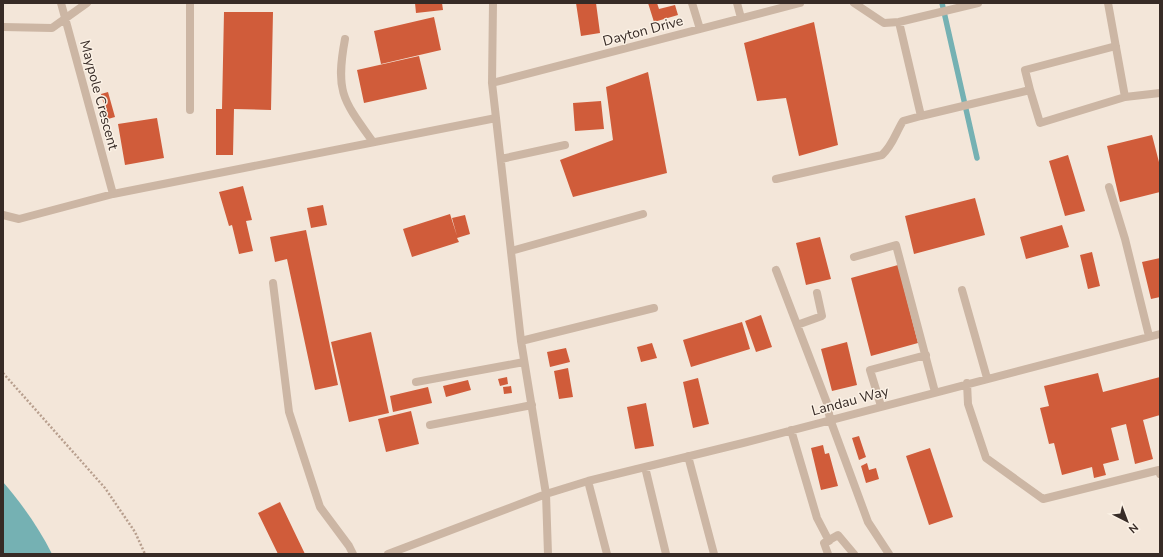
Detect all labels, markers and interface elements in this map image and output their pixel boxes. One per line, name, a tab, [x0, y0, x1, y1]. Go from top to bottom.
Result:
street label: Dayton Drive	[601, 11, 685, 51]
street label: Maypole Crescent	[75, 38, 123, 152]
street label: Landau Way	[809, 381, 891, 420]
north arrow	[1107, 501, 1147, 541]
text: N	[1125, 520, 1141, 536]

